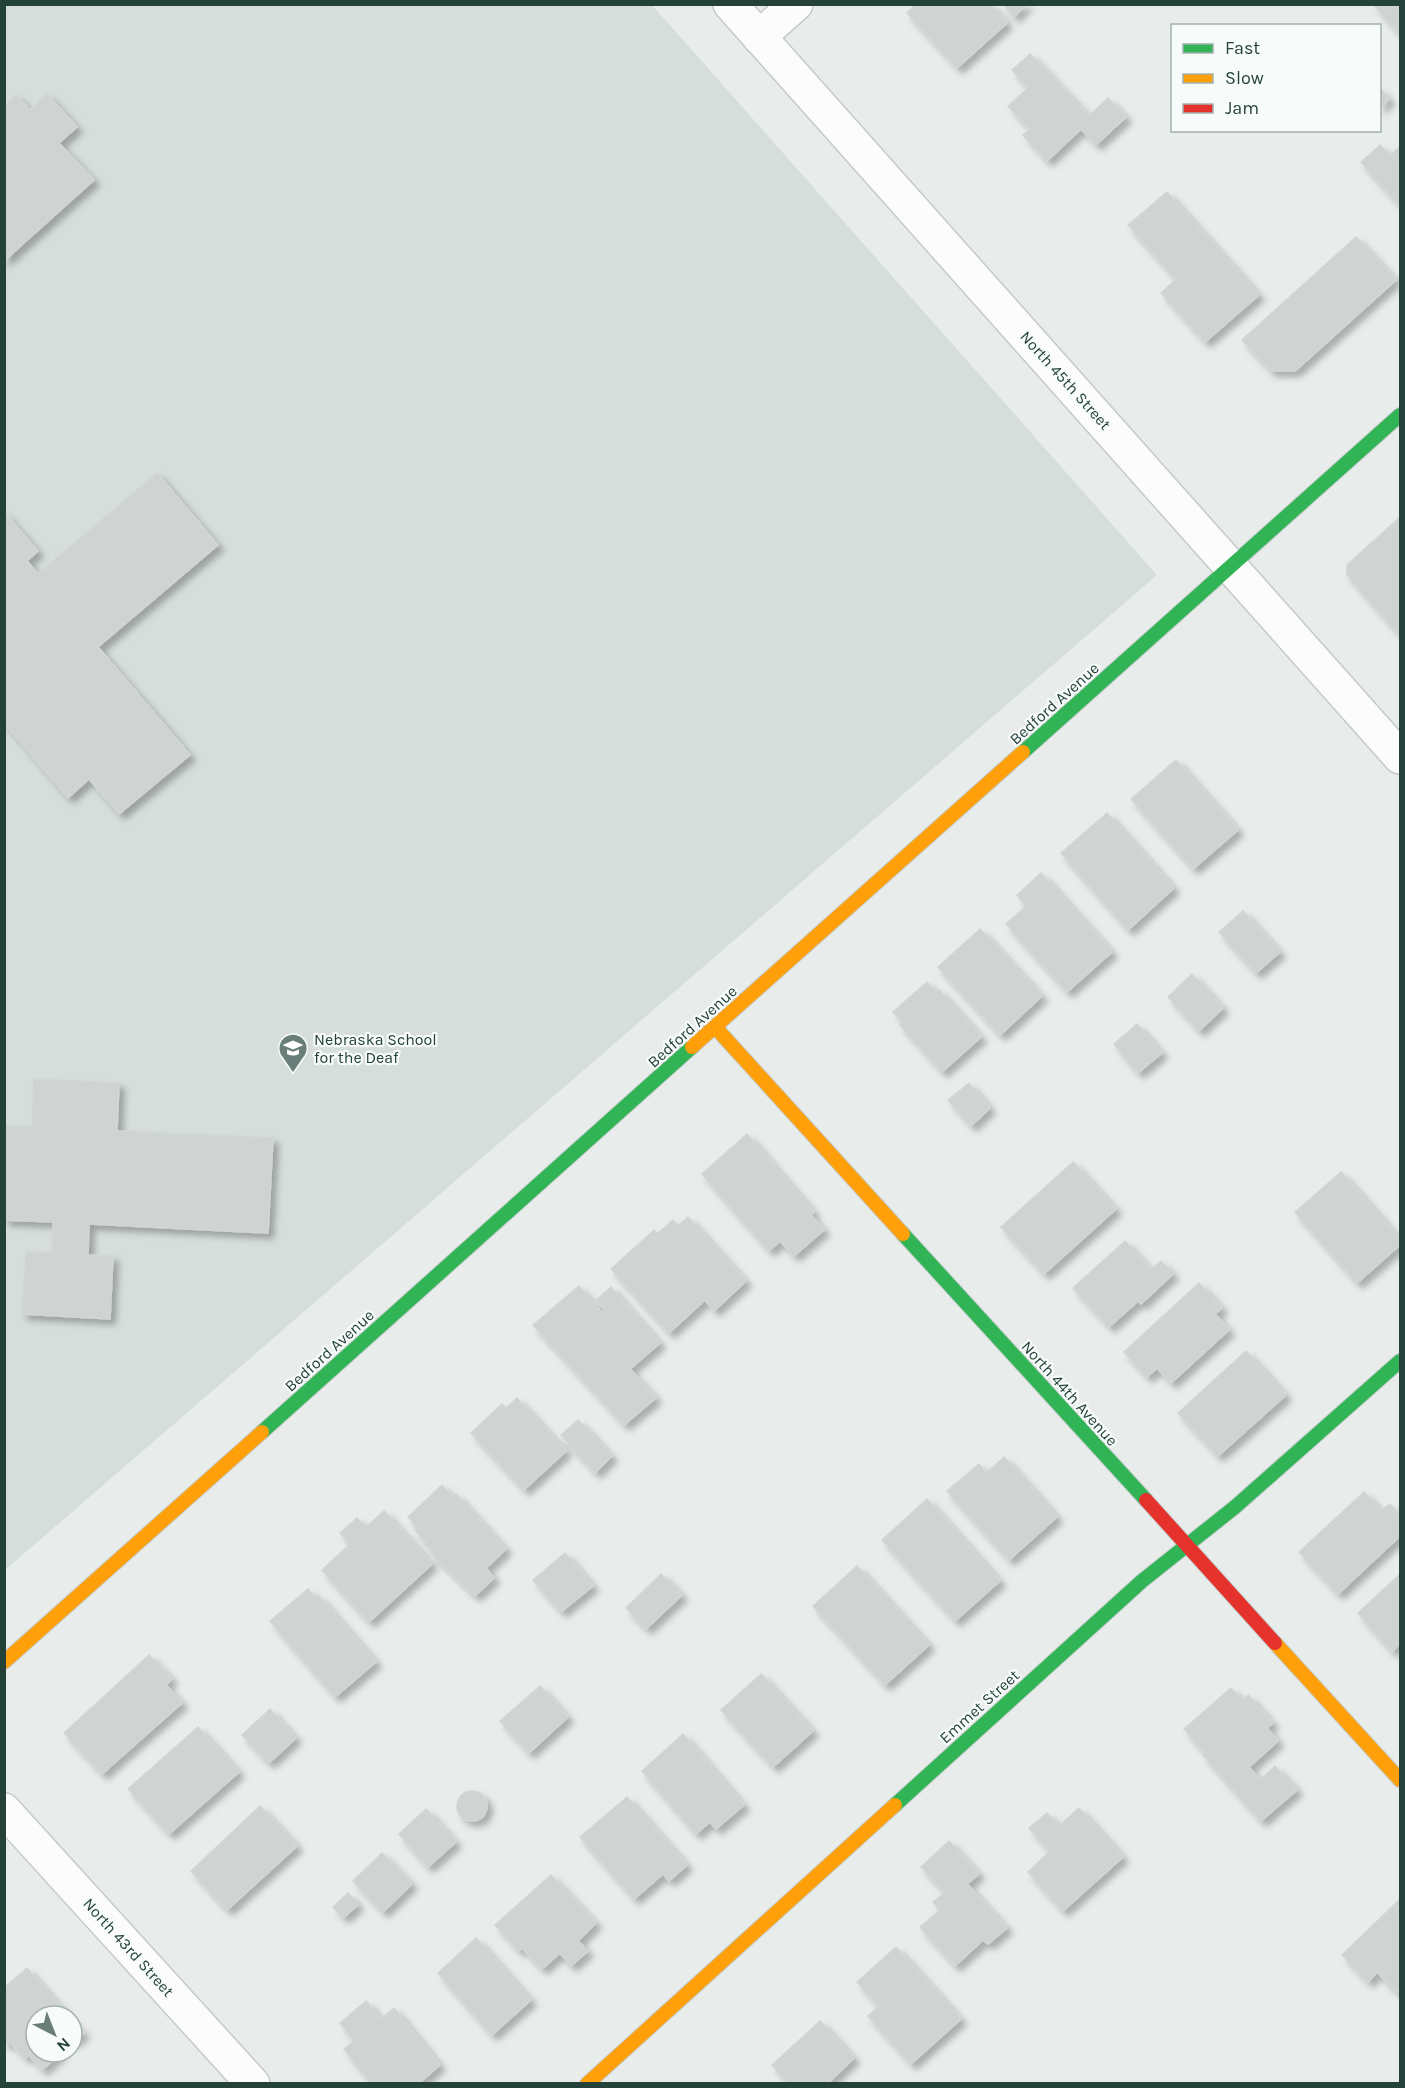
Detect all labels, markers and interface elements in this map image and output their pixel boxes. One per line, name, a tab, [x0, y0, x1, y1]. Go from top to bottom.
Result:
legend	[1171, 24, 1381, 132]
text: Fast	[1225, 37, 1260, 59]
text: Slow	[1225, 67, 1264, 89]
text: Jam	[1225, 97, 1259, 119]
street label: North 45th Street	[1016, 327, 1115, 434]
street label: Bedford Avenue	[1006, 658, 1103, 748]
street label: Bedford Avenue	[644, 981, 741, 1071]
place label: Nebraska School for the Deaf	[314, 1030, 437, 1067]
school or university icon: Nebraska School for the Deaf	[277, 1032, 309, 1074]
street label: Bedford Avenue	[281, 1305, 378, 1395]
street label: North 44th Avenue	[1017, 1337, 1122, 1450]
street label: Emmet Street	[935, 1666, 1023, 1747]
street label: North 43rd Street	[79, 1894, 178, 2001]
north arrow	[24, 2004, 84, 2064]
text: N	[53, 2034, 74, 2056]

